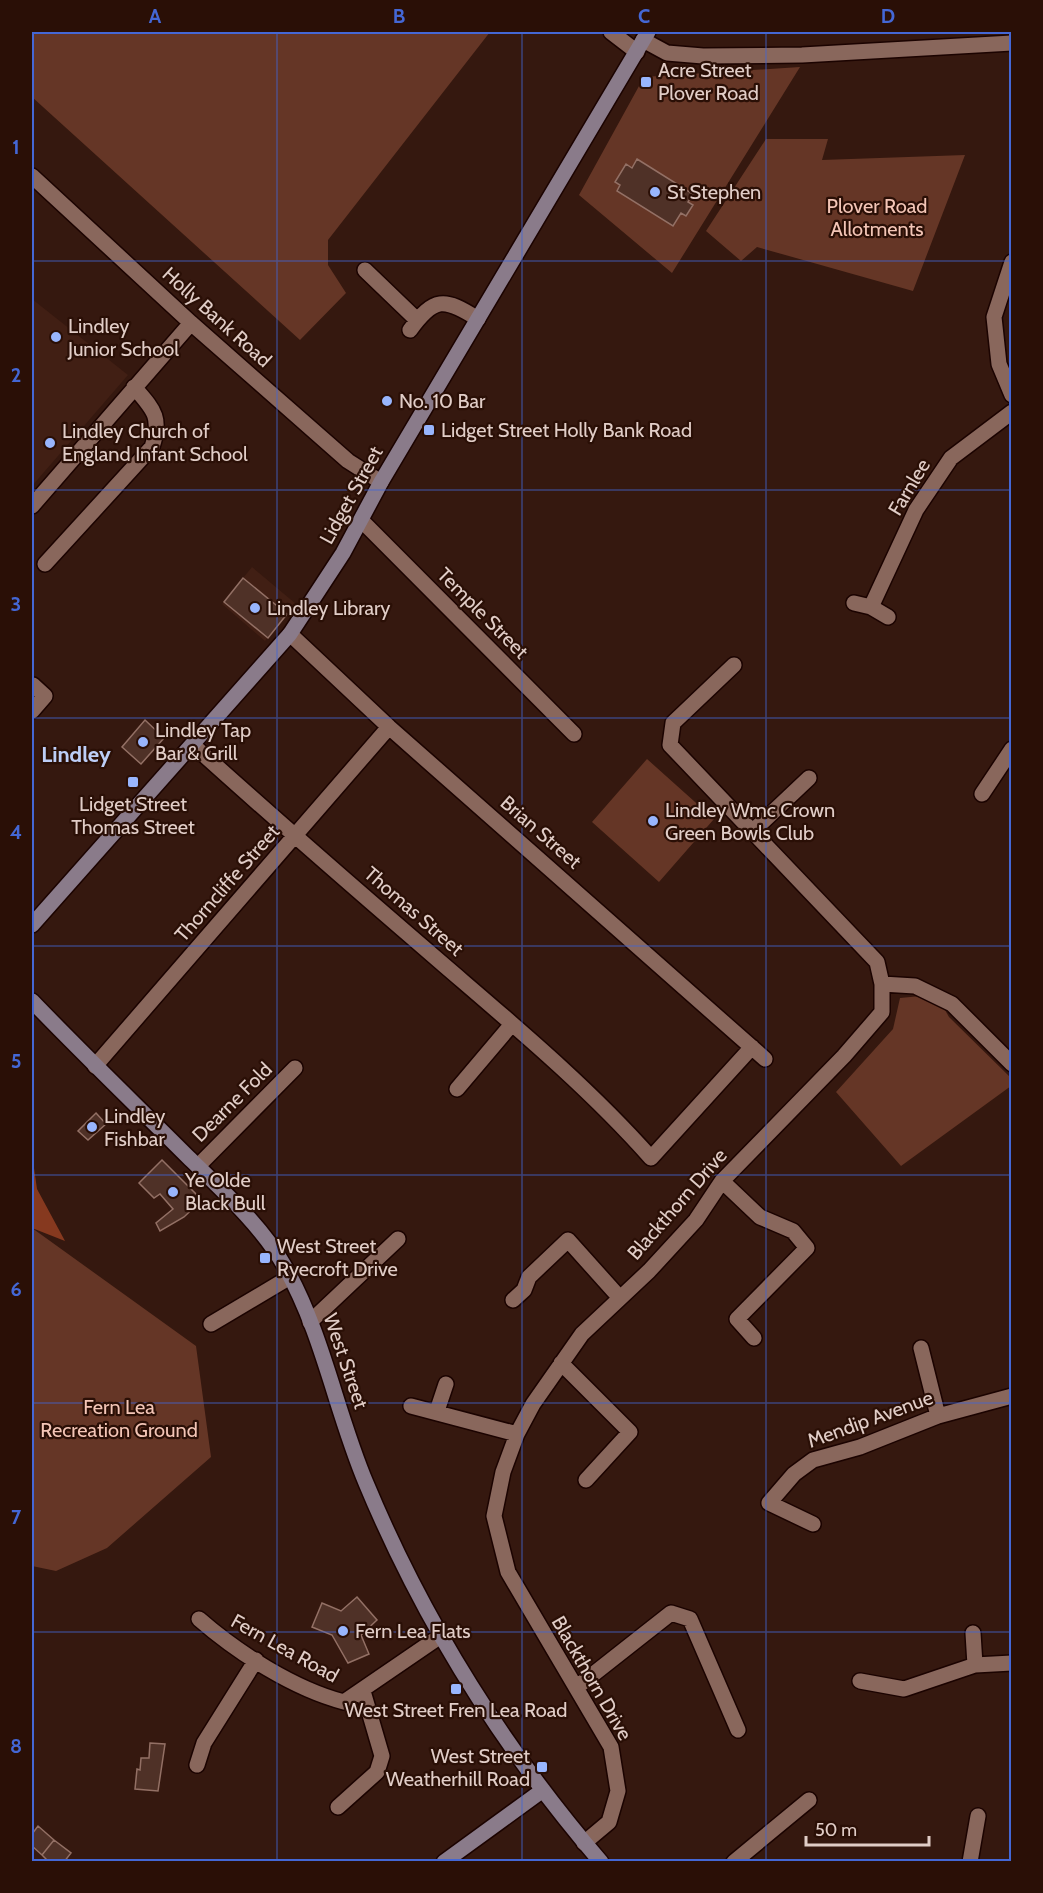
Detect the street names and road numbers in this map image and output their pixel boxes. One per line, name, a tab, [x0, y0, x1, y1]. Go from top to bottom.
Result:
street label: Holly Bank Road	[158, 262, 276, 372]
street label: Lidget Street	[314, 442, 388, 548]
street label: Farnlee	[883, 454, 935, 520]
street label: Temple Street	[433, 563, 534, 664]
street label: Brian Street	[496, 790, 586, 874]
street label: Thorncliffe Street	[170, 819, 284, 946]
street label: Thomas Street	[359, 861, 469, 961]
street label: Dearne Fold	[187, 1057, 277, 1147]
street label: Blackthorn Drive	[622, 1143, 732, 1265]
street label: West Street	[318, 1310, 374, 1412]
street label: Mendip Avenue	[804, 1385, 936, 1453]
street label: Fern Lea Road	[227, 1609, 343, 1687]
street label: Blackthorn Drive	[547, 1612, 637, 1744]

